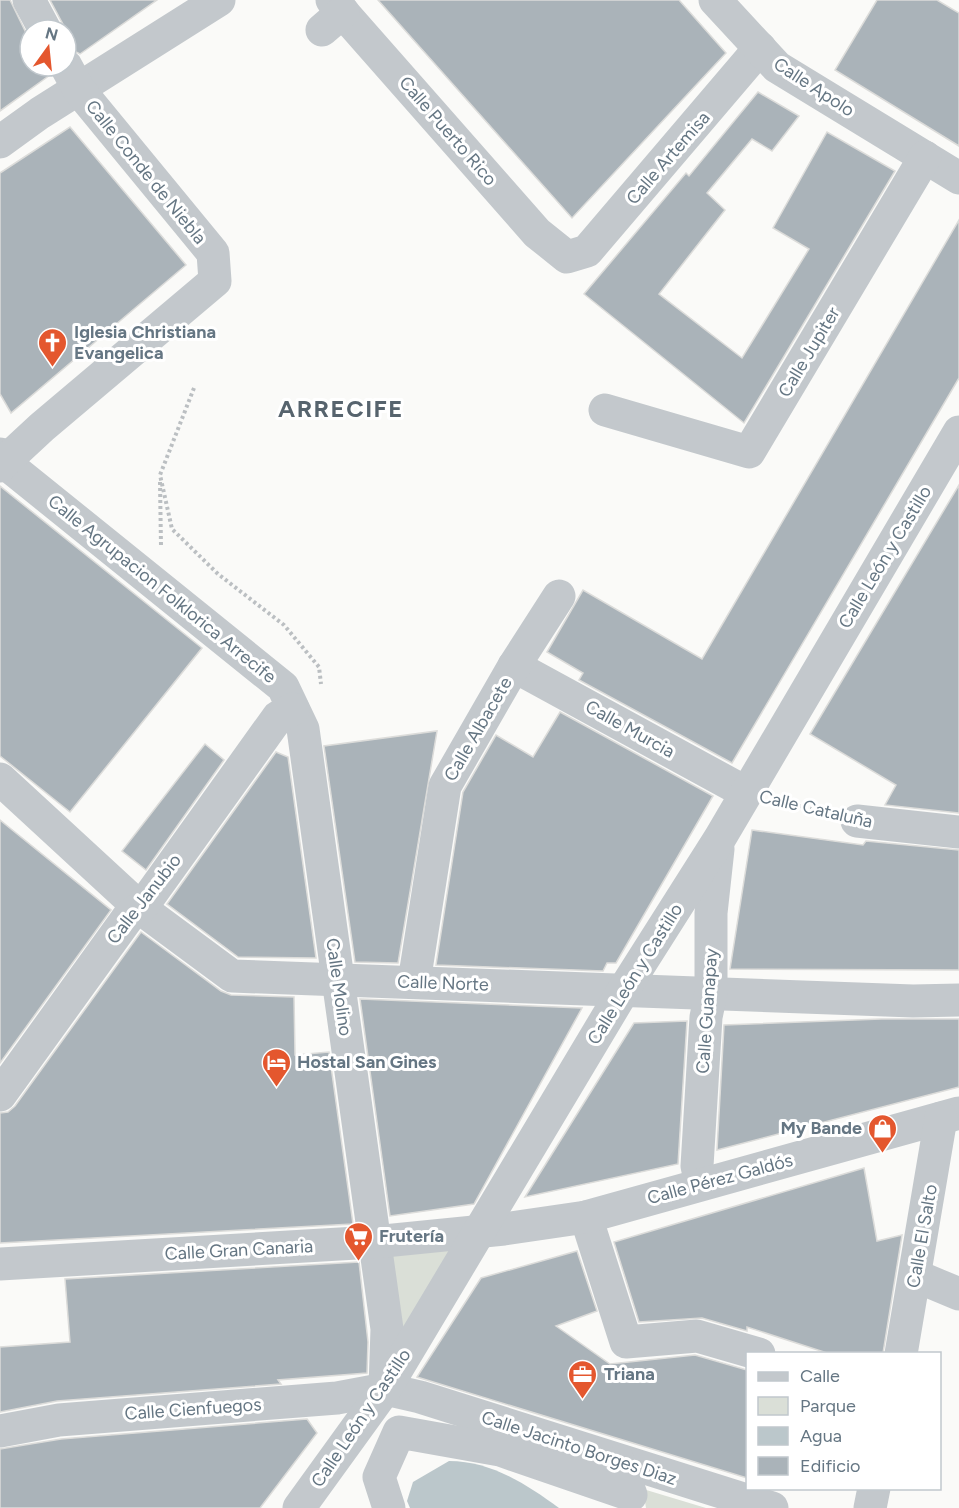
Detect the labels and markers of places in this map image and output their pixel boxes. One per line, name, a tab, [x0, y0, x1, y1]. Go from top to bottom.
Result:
place label: Iglesia Christiana Evangelica	[74, 321, 216, 364]
church icon: Iglesia Christiana Evangelica	[37, 326, 69, 368]
hotel icon: Hostal San Gines	[260, 1046, 292, 1088]
place label: Hostal San Gines	[297, 1051, 437, 1073]
shop icon: My Bande	[867, 1112, 899, 1154]
place label: My Bande	[780, 1117, 862, 1139]
supermarket icon: Frutería	[342, 1220, 374, 1262]
place label: Frutería	[379, 1225, 444, 1247]
office icon: Triana	[567, 1358, 599, 1400]
place label: Triana	[604, 1363, 655, 1385]

